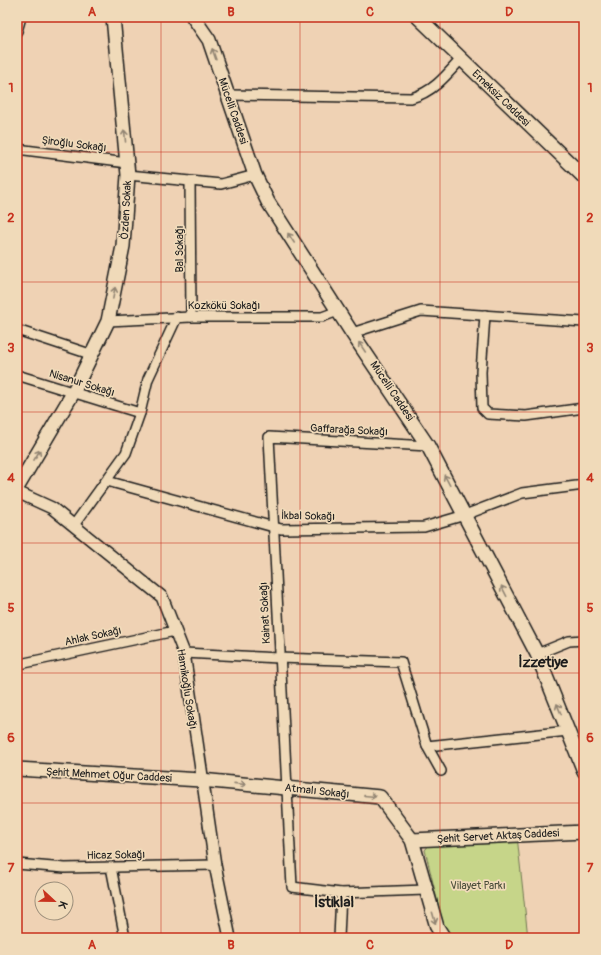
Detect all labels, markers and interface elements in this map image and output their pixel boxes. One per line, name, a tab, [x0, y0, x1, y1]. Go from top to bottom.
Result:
text: A	[88, 4, 97, 20]
text: B	[227, 4, 235, 20]
text: C	[366, 4, 374, 20]
text: D	[505, 4, 513, 20]
one-way arrow	[210, 48, 217, 61]
street label: Emeksiz Caddesi	[469, 67, 533, 129]
street label: Mücelli Caddesi	[216, 76, 250, 146]
text: 1	[8, 80, 14, 96]
text: 1	[587, 80, 593, 96]
one-way arrow	[121, 130, 128, 143]
street label: Şiroğlu Sokağı	[41, 134, 107, 154]
street label: Özden Sokak	[118, 180, 134, 240]
text: 2	[7, 210, 15, 226]
text: 2	[586, 210, 594, 226]
street label: Bal Sokağı	[173, 225, 186, 273]
one-way arrow	[287, 233, 295, 244]
one-way arrow	[110, 287, 118, 300]
street label: Kozkökü Sokağı	[188, 299, 260, 312]
text: 3	[7, 340, 15, 356]
text: 3	[586, 340, 594, 356]
one-way arrow	[358, 342, 366, 353]
street label: Mücelli Caddesi	[367, 359, 417, 423]
street label: Nisanur Sokağı	[48, 367, 116, 399]
street label: Gaffarağa Sokağı	[310, 421, 388, 439]
one-way arrow	[33, 449, 41, 461]
text: 4	[7, 470, 15, 486]
text: 4	[586, 470, 594, 486]
one-way arrow	[442, 474, 450, 486]
street label: İkbal Sokağı	[281, 509, 335, 523]
street label: Kainat Sokağı	[257, 582, 273, 644]
one-way arrow	[500, 585, 508, 597]
text: 5	[7, 600, 15, 616]
text: 5	[586, 600, 594, 616]
street label: Ahlak Sokağı	[63, 624, 123, 648]
street label: Hamikoğlu Sokağı	[174, 648, 200, 730]
district label: İzzetiye	[518, 653, 568, 672]
one-way arrow	[555, 703, 562, 715]
text: 6	[7, 730, 15, 746]
text: 6	[586, 730, 594, 746]
street label: Şehit Mehmet Oğur Caddesi	[46, 765, 172, 785]
one-way arrow	[233, 780, 246, 787]
street label: Atmalı Sokağı	[284, 781, 350, 801]
one-way arrow	[363, 792, 376, 800]
street label: Şehit Servet Aktaş Caddesi	[436, 826, 560, 846]
street label: Hicaz Sokağı	[87, 848, 145, 862]
text: 7	[8, 860, 15, 876]
text: 7	[587, 860, 594, 876]
park label: Vilayet Parkı	[450, 879, 506, 892]
north arrow	[34, 881, 74, 921]
district label: İstiklal	[314, 893, 354, 912]
text: K	[55, 899, 70, 910]
one-way arrow	[431, 911, 438, 924]
text: A	[88, 937, 97, 953]
text: B	[227, 937, 235, 953]
text: C	[366, 937, 374, 953]
text: D	[505, 937, 513, 953]

